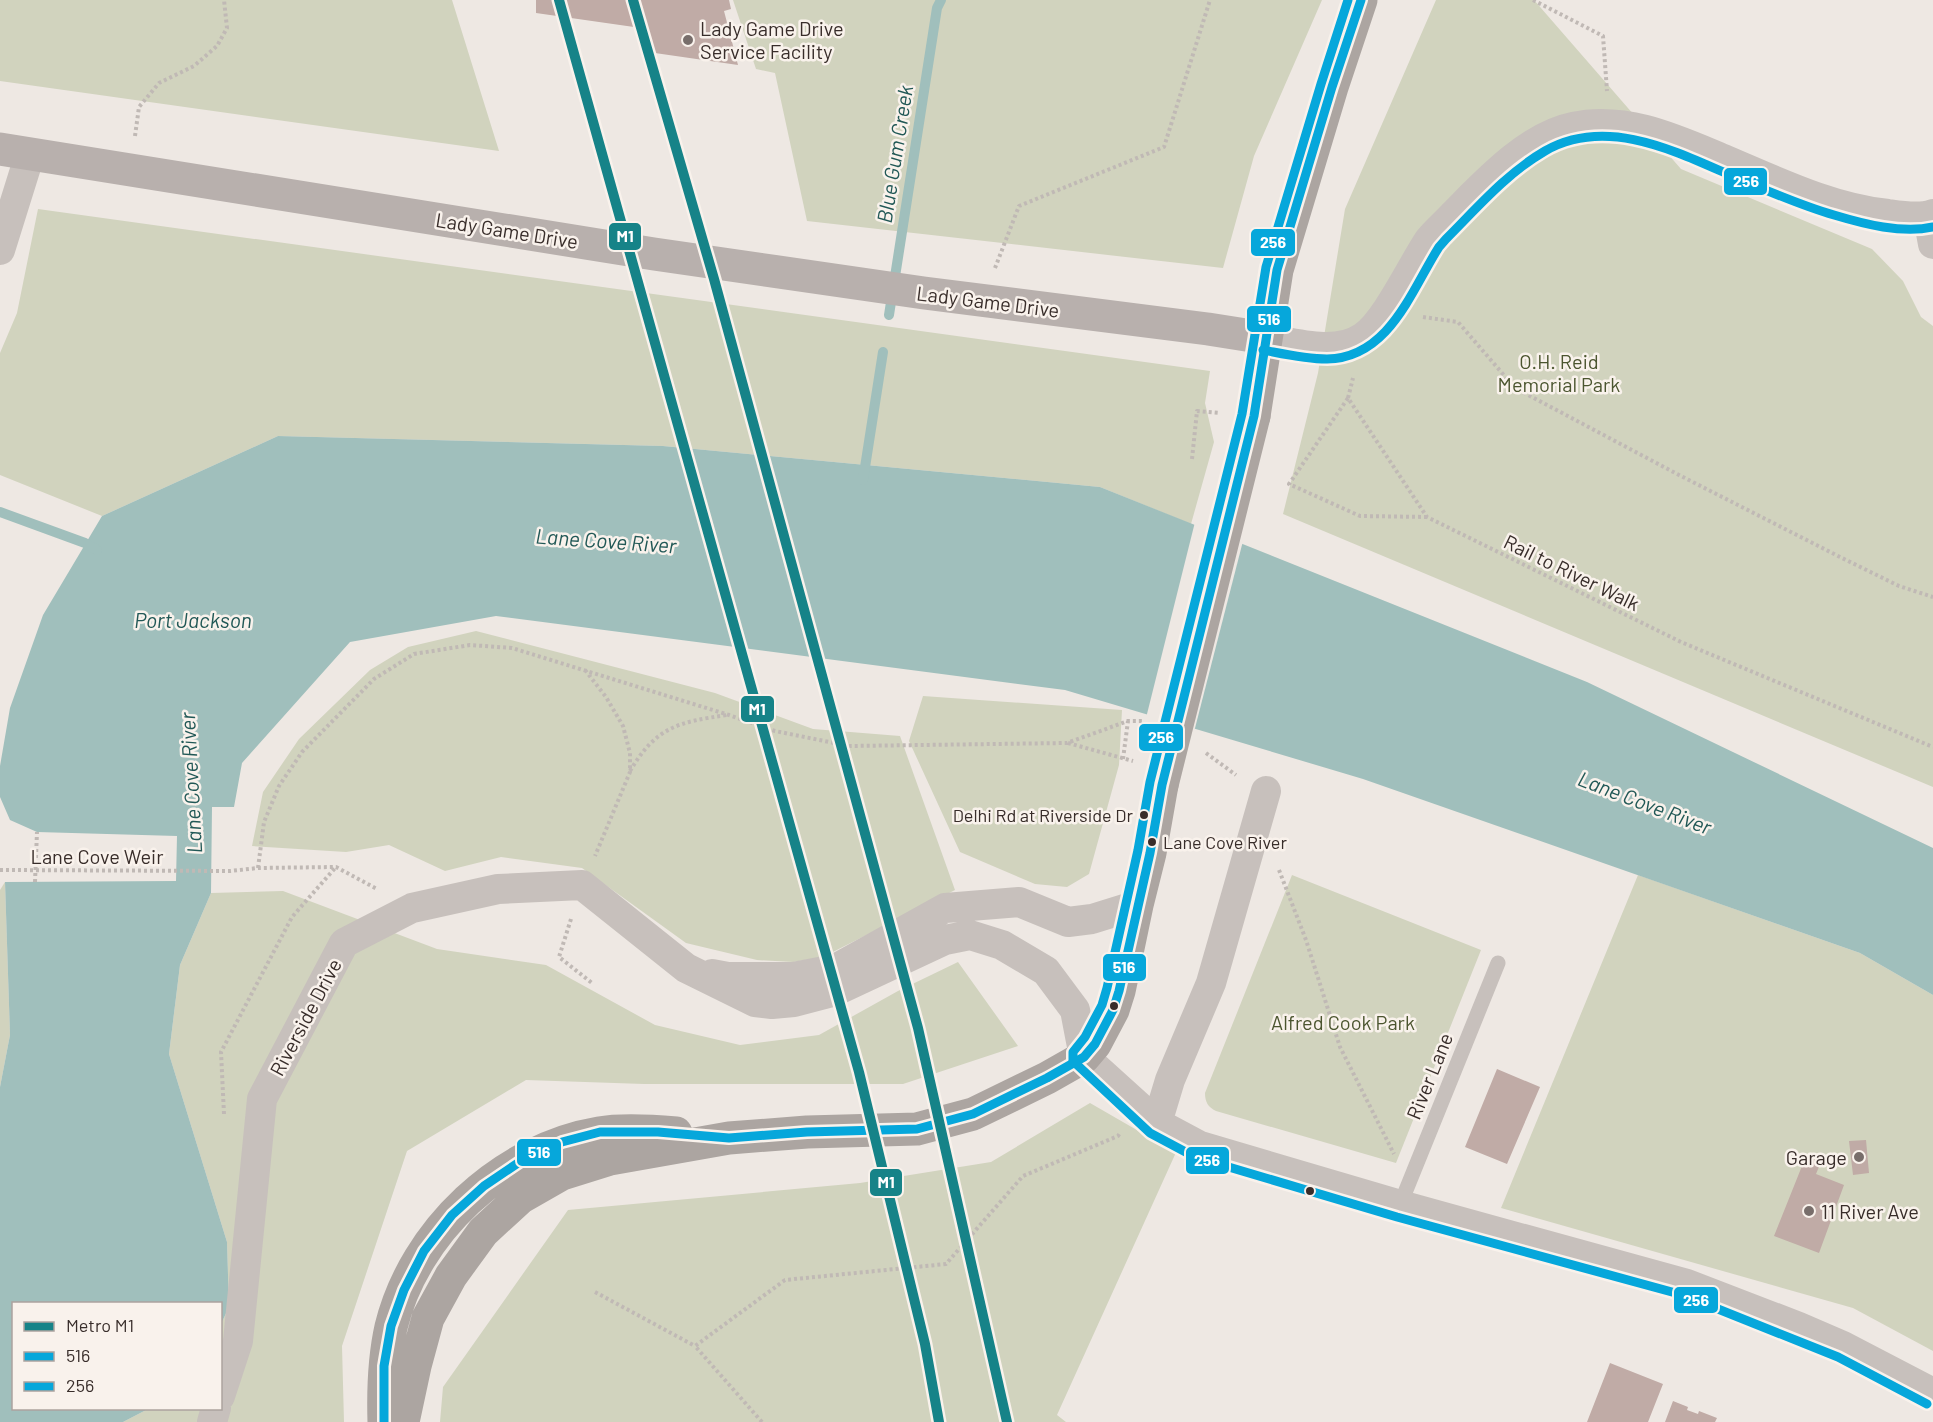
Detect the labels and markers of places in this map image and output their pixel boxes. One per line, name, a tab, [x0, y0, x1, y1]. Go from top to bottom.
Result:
place label: Lady Game Drive Service Facility	[700, 16, 844, 63]
marker: Lady Game Drive Service Facility	[681, 33, 695, 47]
place label: Delhi Rd at Riverside Dr	[953, 804, 1133, 826]
marker: Delhi Rd at Riverside Dr	[1138, 809, 1150, 821]
place label: Lane Cove River	[1163, 831, 1287, 853]
marker: Lane Cove River	[1146, 836, 1158, 848]
unlabelled marker	[1108, 1000, 1120, 1012]
place label: Garage	[1786, 1145, 1847, 1169]
marker: Garage	[1852, 1150, 1866, 1164]
unlabelled marker	[1304, 1185, 1316, 1197]
place label: 11 River Ave	[1821, 1199, 1919, 1223]
marker: 11 River Ave	[1802, 1204, 1816, 1218]

